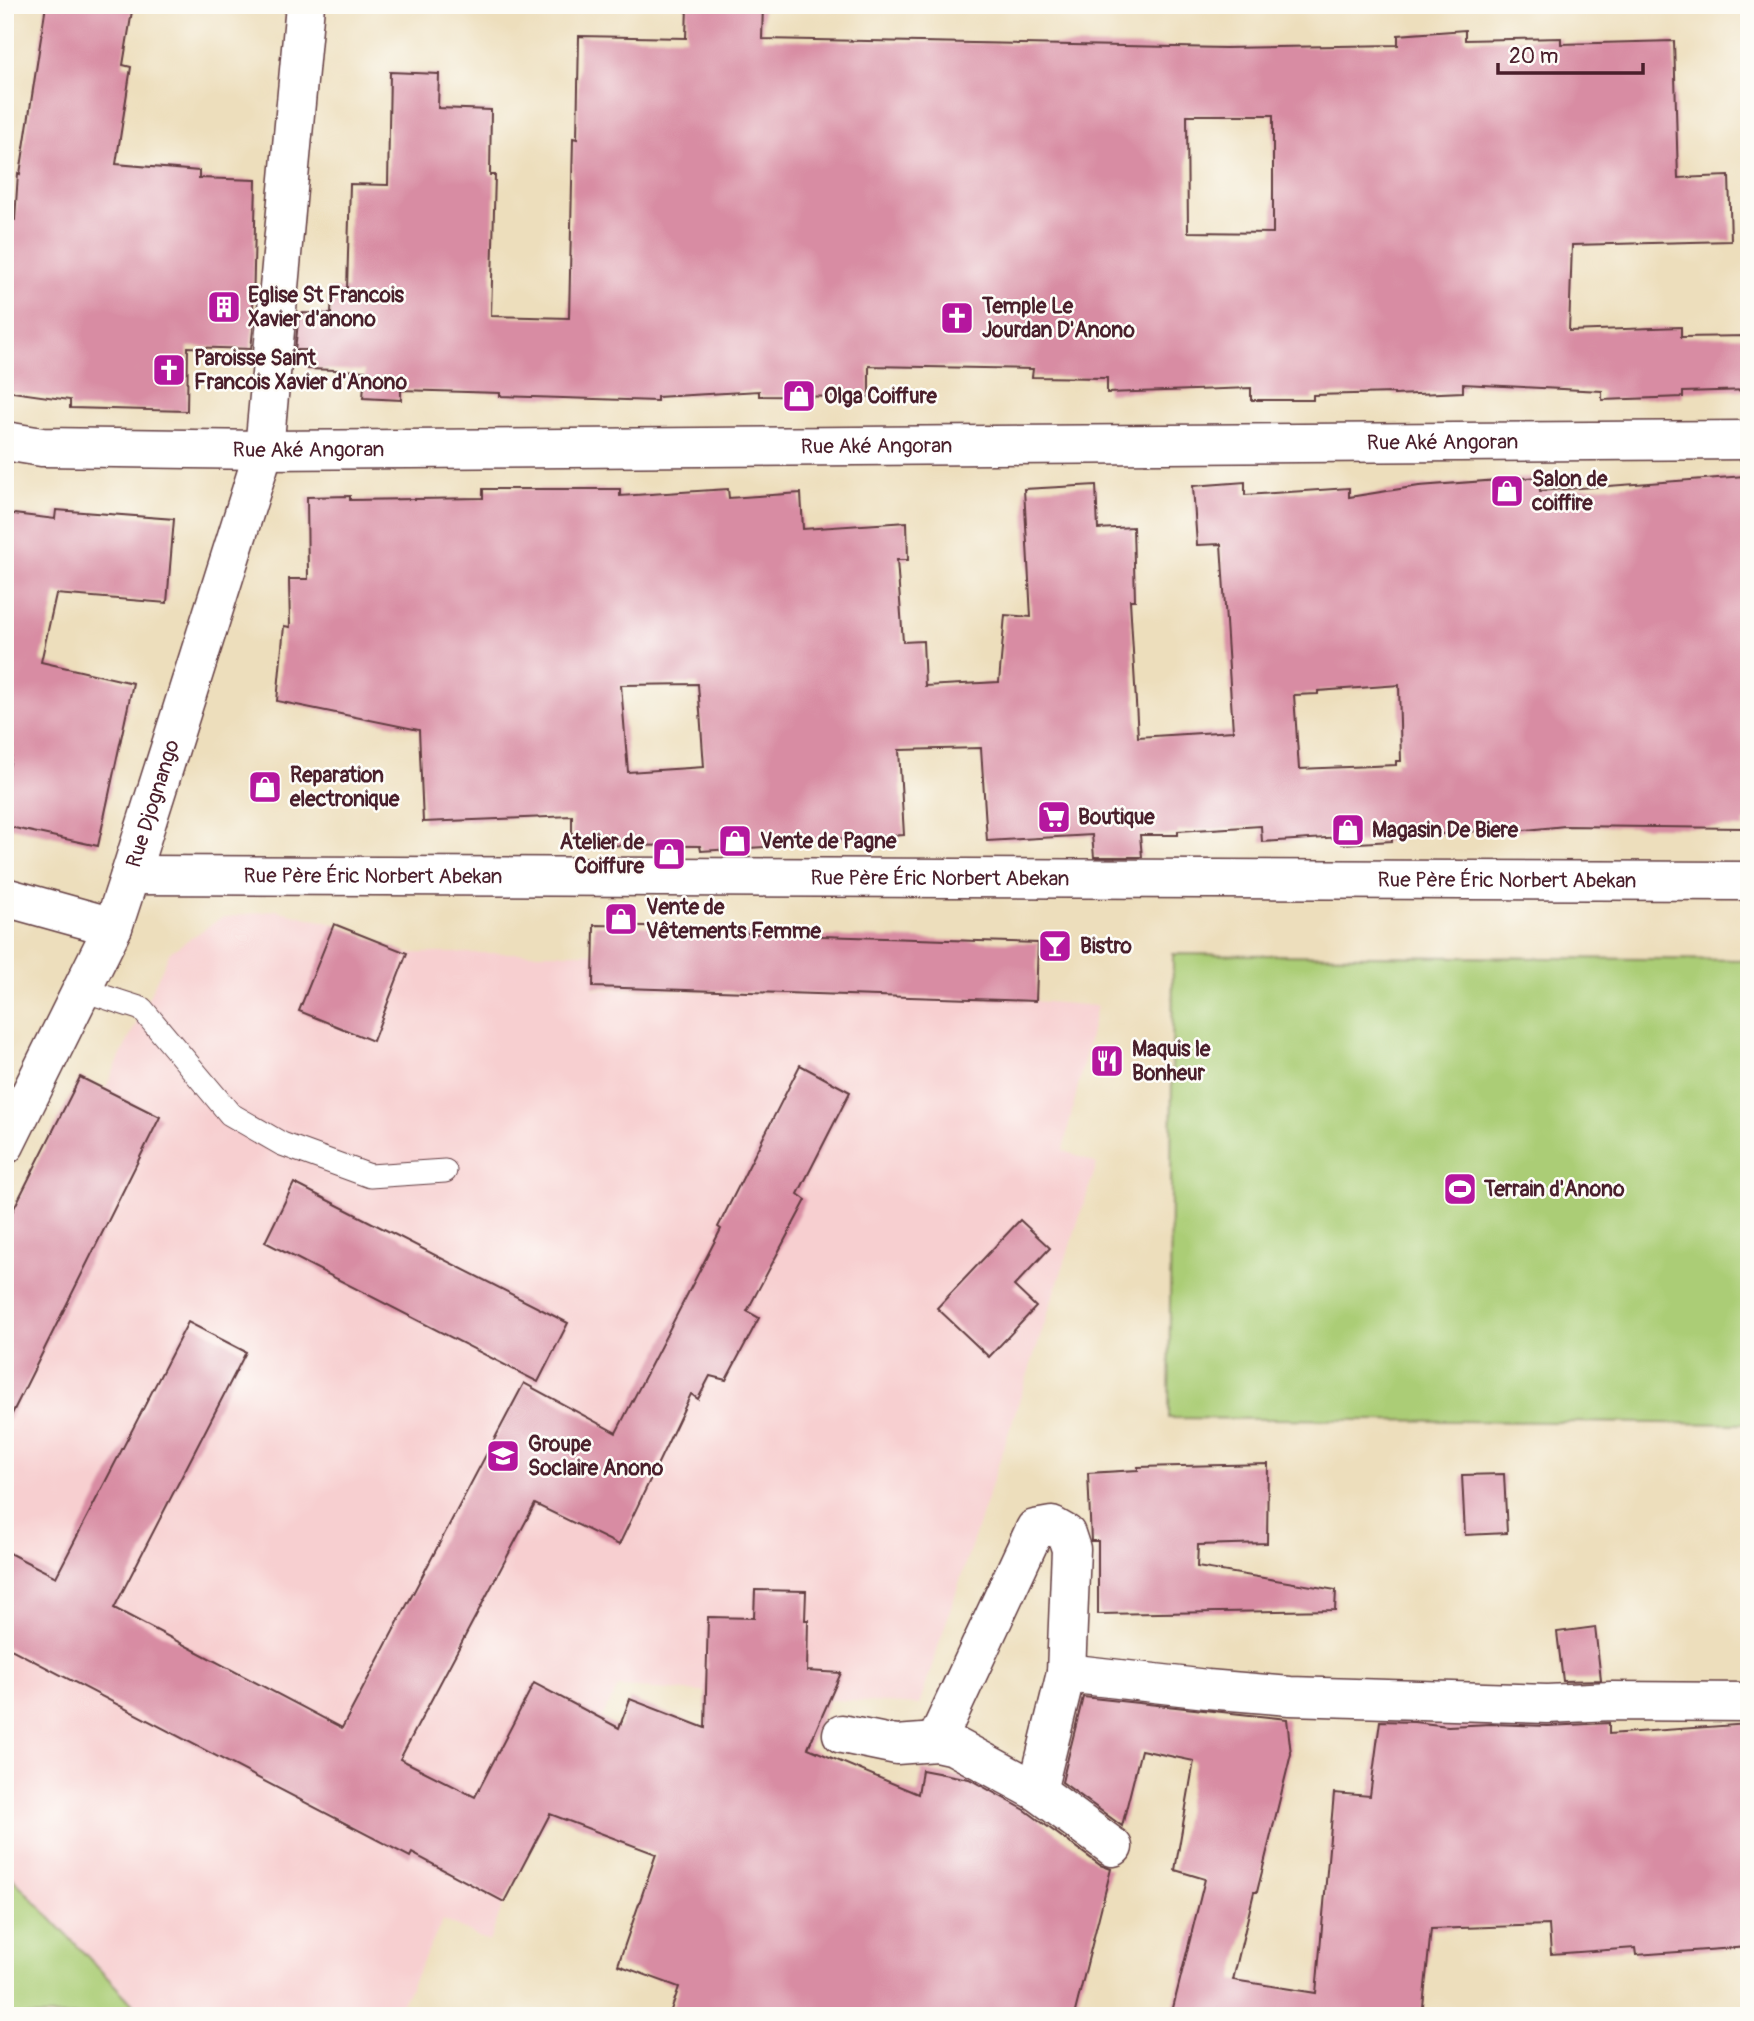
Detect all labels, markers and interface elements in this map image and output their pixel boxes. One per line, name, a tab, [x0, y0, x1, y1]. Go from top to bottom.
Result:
scale bar	[1498, 32, 1644, 76]
text: 20 m	[1509, 43, 1558, 70]
place label: Eglise St Francois Xavier d'anono	[248, 282, 405, 333]
building icon: Eglise St Francois Xavier d'anono	[205, 288, 243, 326]
place label: Temple Le Jourdan D'Anono	[981, 293, 1135, 344]
church icon: Temple Le Jourdan D'Anono	[938, 299, 976, 337]
place label: Paroisse Saint Francois Xavier d'Anono	[194, 345, 408, 396]
church icon: Paroisse Saint Francois Xavier d'Anono	[150, 351, 188, 389]
shop icon: Olga Coiffure	[780, 377, 818, 415]
place label: Olga Coiffure	[824, 383, 938, 410]
street label: Rue Aké Angoran	[1367, 429, 1518, 457]
street label: Rue Aké Angoran	[801, 432, 952, 460]
street label: Rue Aké Angoran	[232, 436, 384, 464]
place label: Salon de coiffire	[1531, 466, 1608, 517]
shop icon: Salon de coiffire	[1488, 472, 1526, 510]
street label: Rue Djognango	[120, 736, 186, 871]
place label: Reparation electronique	[289, 762, 400, 813]
shop icon: Reparation electronique	[246, 768, 284, 806]
supermarket icon: Boutique	[1035, 798, 1073, 836]
place label: Boutique	[1078, 804, 1155, 831]
shop icon: Magasin De Biere	[1329, 811, 1367, 849]
place label: Magasin De Biere	[1372, 817, 1519, 844]
shop icon: Vente de Pagne	[716, 822, 754, 860]
place label: Vente de Pagne	[760, 828, 897, 855]
place label: Atelier de Coiffure	[560, 829, 645, 880]
shop icon: Atelier de Coiffure	[650, 835, 688, 873]
street label: Rue Père Éric Norbert Abekan	[243, 862, 503, 890]
street label: Rue Père Éric Norbert Abekan	[810, 865, 1070, 892]
street label: Rue Père Éric Norbert Abekan	[1377, 867, 1637, 895]
place label: Vente de Vêtements Femme	[646, 894, 821, 945]
shop icon: Vente de Vêtements Femme	[602, 900, 640, 938]
bar icon: Bistro	[1036, 927, 1074, 965]
place label: Bistro	[1080, 933, 1133, 960]
place label: Maquis le Bonheur	[1132, 1036, 1211, 1087]
restaurant icon: Maquis le Bonheur	[1088, 1042, 1126, 1080]
sports icon: Terrain d'Anono	[1441, 1170, 1479, 1208]
place label: Terrain d'Anono	[1483, 1176, 1625, 1203]
place label: Groupe Soclaire Anono	[528, 1431, 664, 1482]
school or university icon: Groupe Soclaire Anono	[484, 1437, 522, 1475]

